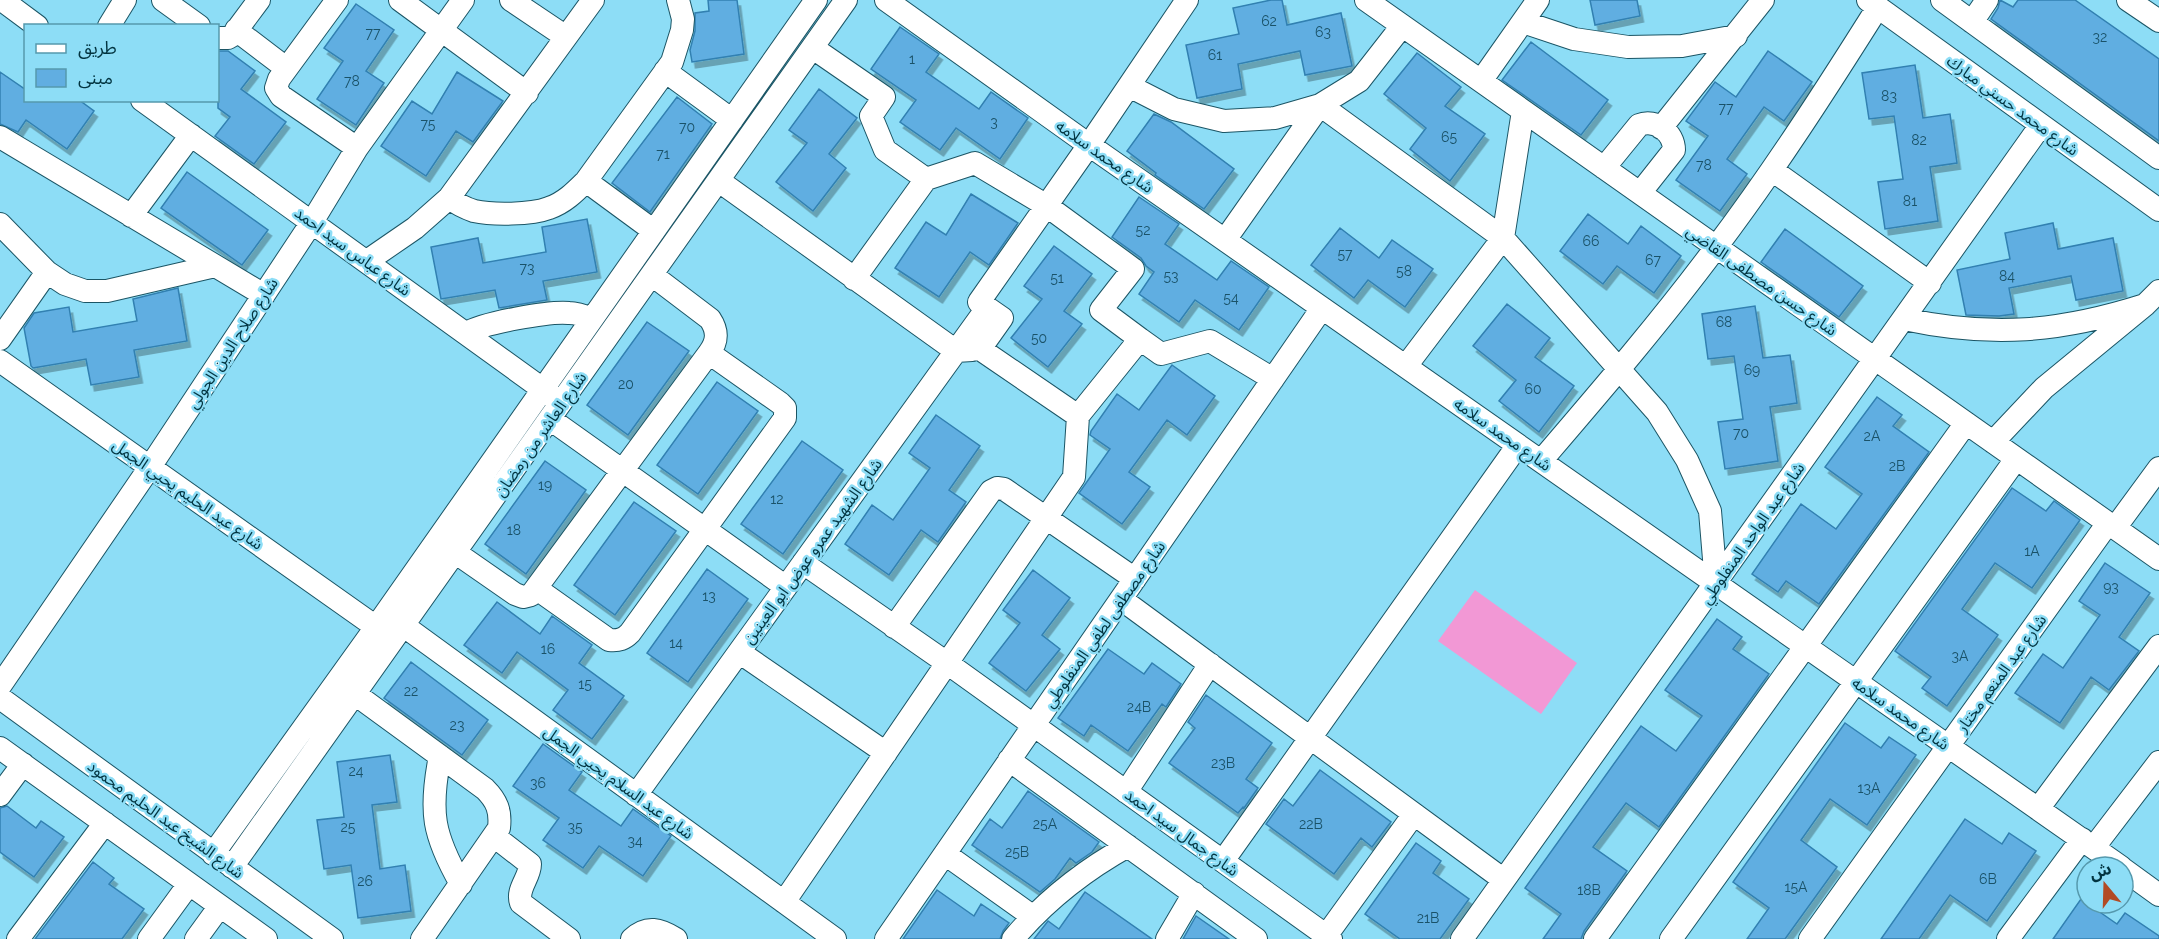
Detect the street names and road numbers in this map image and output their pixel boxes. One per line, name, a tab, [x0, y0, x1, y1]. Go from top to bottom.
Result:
street label: شارع محمد حسني مبارك	[1941, 51, 2082, 162]
street label: شارع محمد سلامه	[1051, 116, 1157, 199]
street label: شارع عباس سيد احمد	[289, 203, 415, 302]
street label: شارع حسن مصطفى القاضي	[1681, 221, 1841, 342]
street label: شارع صلاح الدين الجولي	[183, 274, 284, 414]
street label: شارع العاشر من رمضان	[490, 368, 593, 502]
street label: شارع محمد سلامه	[1449, 394, 1555, 477]
street label: شارع عبد الحليم يحيي الجمل	[107, 435, 267, 556]
street label: شارع الشهيد عمرو عوض ابو العينين	[739, 455, 888, 649]
street label: شارع عبد الواحد المنفلوطي	[1696, 459, 1811, 609]
street label: شارع مصطفى لطفي المنفلوطي	[1040, 537, 1172, 713]
street label: شارع عبد المنعم مختار	[1952, 611, 2053, 738]
street label: شارع محمد سلامه	[1847, 673, 1953, 756]
street label: شارع عبد السلام يحيي الجمل	[538, 722, 697, 845]
street label: شارع الشيخ عبد الحليم محمود	[82, 756, 248, 885]
street label: شارع جمال سيد احمد	[1119, 785, 1242, 882]

